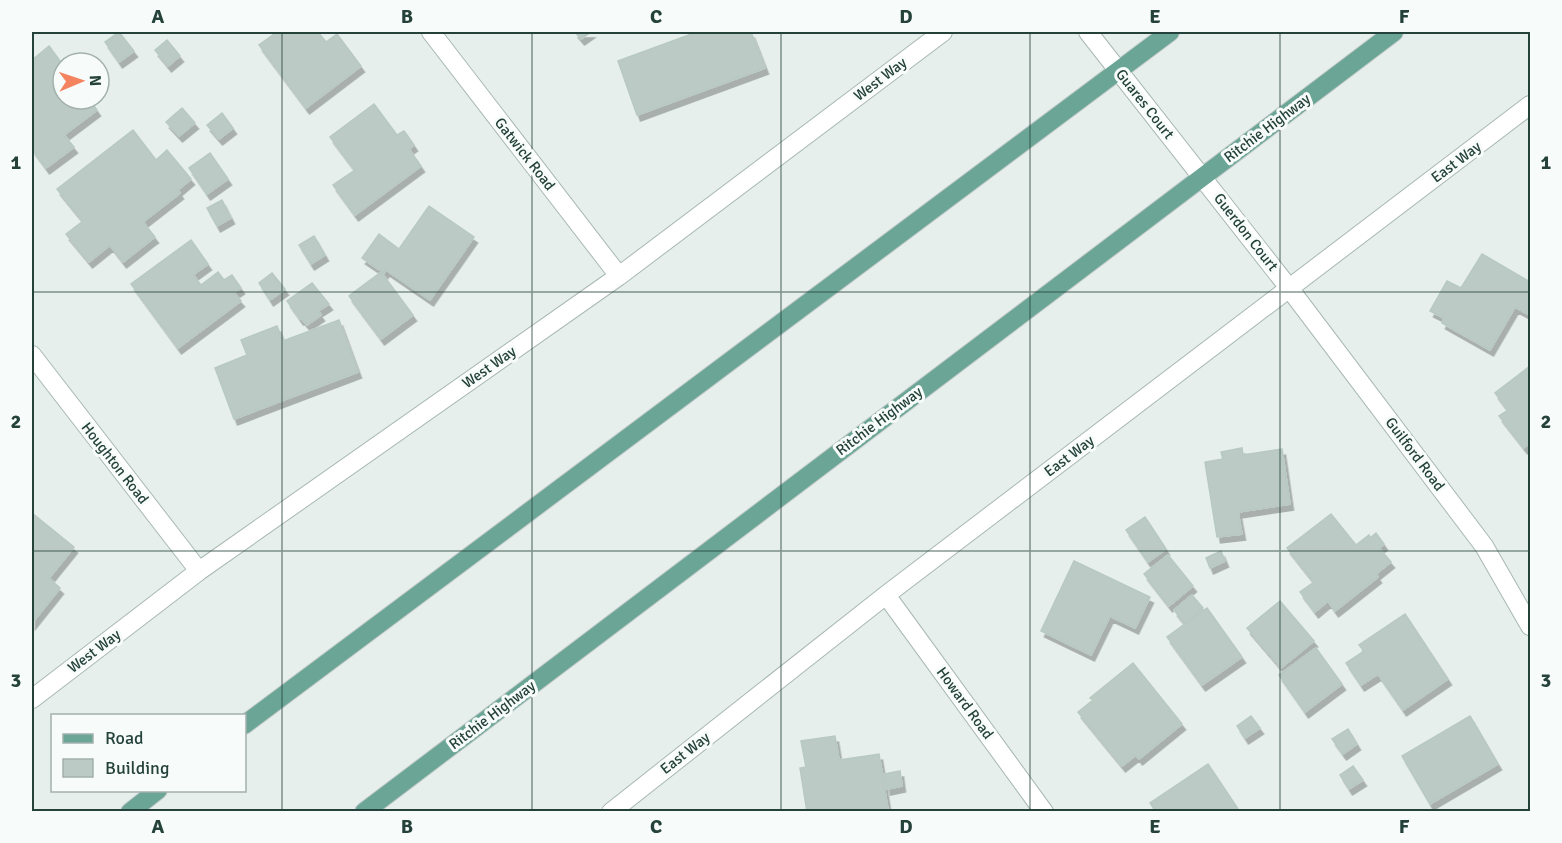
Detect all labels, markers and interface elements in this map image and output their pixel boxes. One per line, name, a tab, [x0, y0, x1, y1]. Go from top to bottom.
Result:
text: A	[152, 4, 165, 29]
text: B	[401, 4, 413, 29]
text: C	[650, 4, 662, 29]
text: D	[899, 4, 913, 29]
text: E	[1149, 4, 1161, 29]
text: F	[1399, 4, 1410, 29]
north arrow	[51, 51, 111, 111]
street label: West Way	[850, 53, 910, 105]
street label: Guares Court	[1112, 65, 1178, 143]
text: N	[85, 75, 105, 86]
street label: Ritchie Highway	[1220, 90, 1314, 166]
street label: Gatwick Road	[491, 114, 559, 194]
street label: East Way	[1428, 137, 1484, 187]
text: 1	[11, 150, 22, 175]
text: 1	[1541, 150, 1552, 175]
street label: Guerdon Court	[1210, 189, 1282, 275]
street label: West Way	[459, 342, 519, 392]
street label: Ritchie Highway	[832, 383, 926, 459]
text: 2	[11, 409, 21, 434]
text: 2	[1541, 409, 1551, 434]
street label: Guilford Road	[1381, 414, 1449, 494]
street label: Houghton Road	[78, 419, 153, 507]
street label: East Way	[1041, 431, 1097, 481]
street label: West Way	[64, 625, 124, 677]
street label: Howard Road	[933, 663, 997, 743]
text: 3	[11, 668, 21, 693]
text: 3	[1541, 668, 1551, 693]
street label: Ritchie Highway	[445, 677, 539, 753]
legend	[51, 714, 246, 792]
text: Road	[105, 727, 144, 749]
street label: East Way	[657, 728, 713, 778]
text: Building	[105, 757, 169, 779]
text: A	[152, 814, 165, 839]
text: B	[401, 814, 413, 839]
text: C	[650, 814, 662, 839]
text: D	[899, 814, 913, 839]
text: E	[1149, 814, 1161, 839]
text: F	[1399, 814, 1410, 839]

